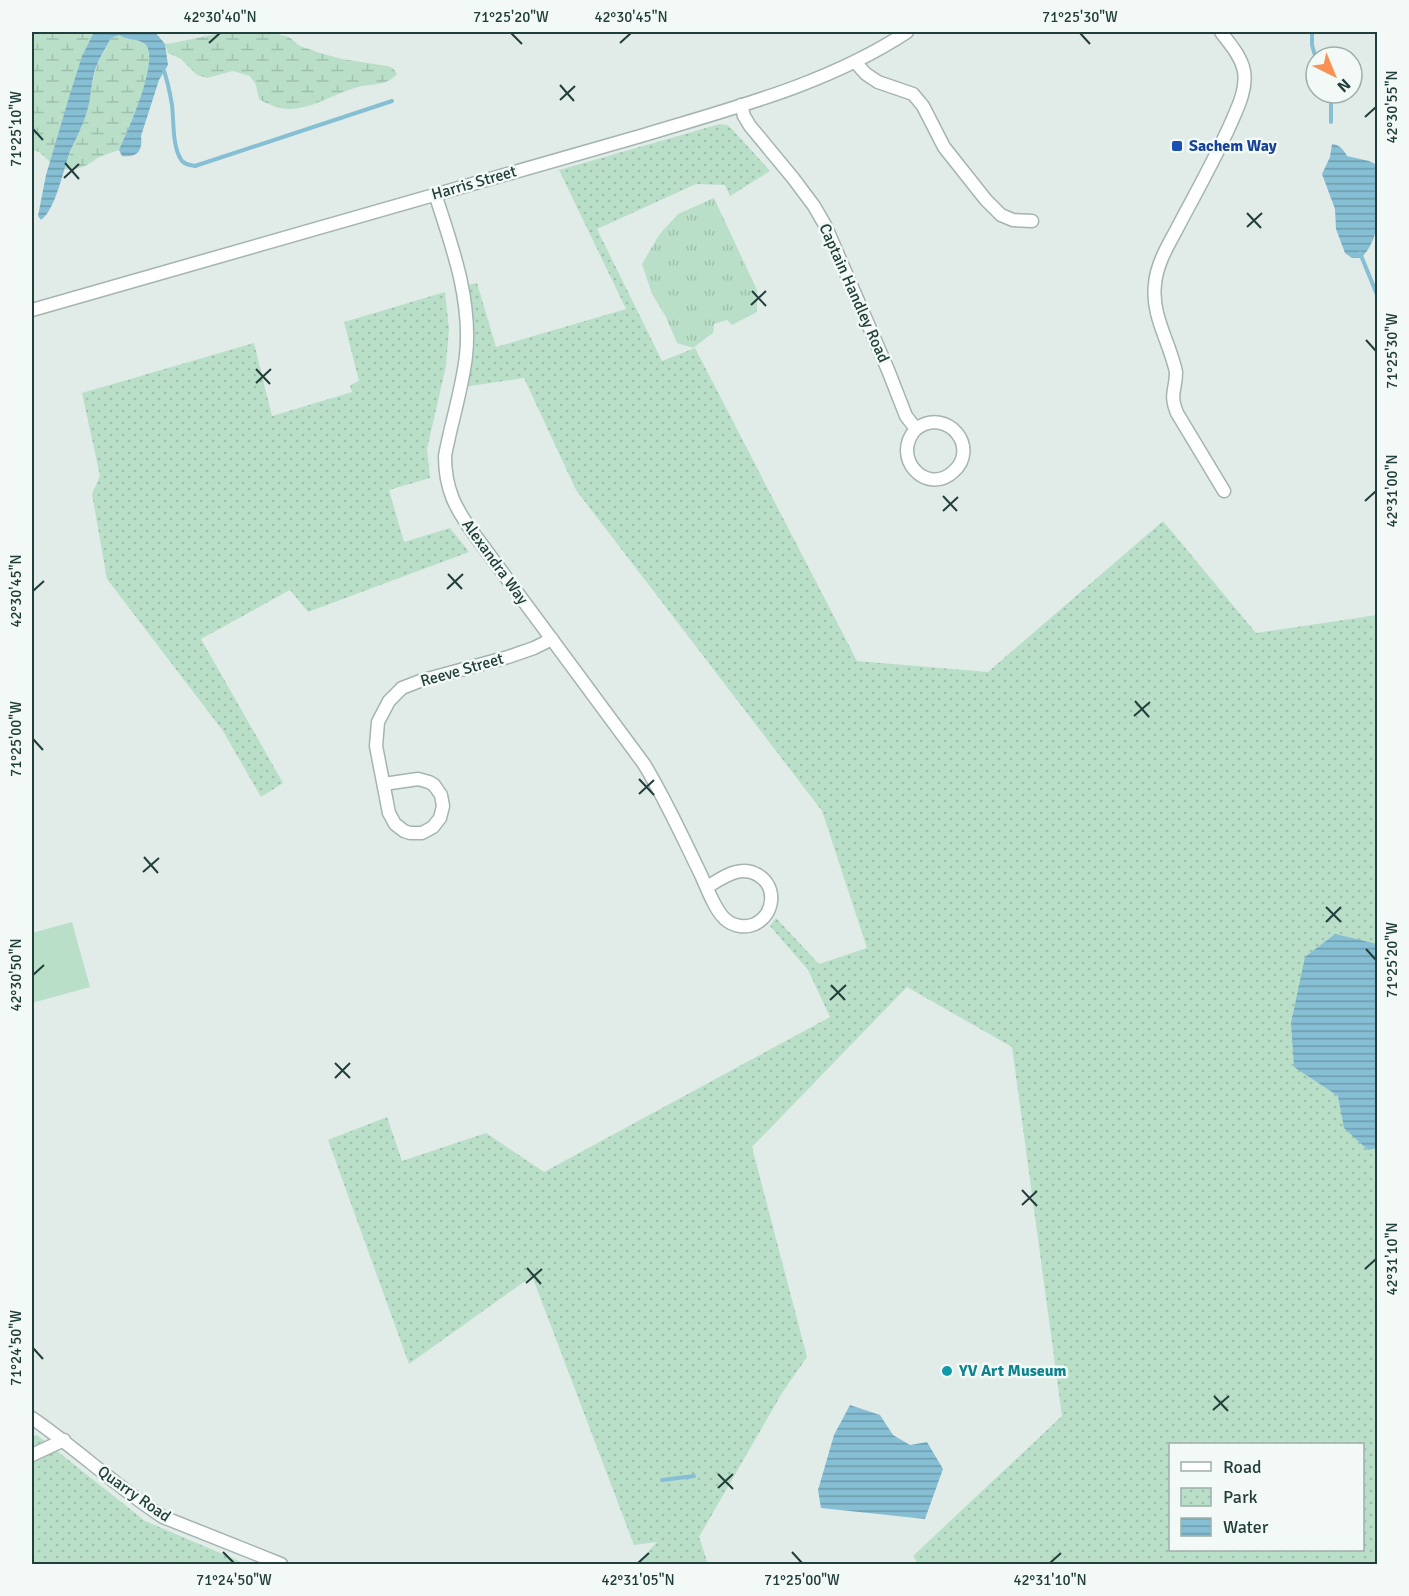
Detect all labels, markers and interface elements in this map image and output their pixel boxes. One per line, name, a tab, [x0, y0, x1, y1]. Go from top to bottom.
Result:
text: 42°30'40"N	[183, 8, 257, 26]
text: 71°25'20"W	[473, 8, 549, 26]
text: 42°30'45"N	[594, 8, 668, 26]
text: 71°25'30"W	[1042, 8, 1118, 26]
north arrow	[1304, 45, 1364, 105]
text: 42°30'55"N	[1383, 70, 1401, 144]
text: N	[1333, 74, 1354, 96]
text: 71°25'10"W	[7, 91, 25, 167]
place label: Sachem Way	[1189, 136, 1277, 156]
marker: Sachem Way	[1170, 139, 1184, 153]
street label: Harris Street	[429, 161, 519, 205]
street label: Captain Handley Road	[814, 220, 894, 366]
text: 71°25'30"W	[1383, 313, 1401, 389]
text: 42°31'00"N	[1383, 454, 1401, 528]
street label: Alexandra Way	[457, 515, 533, 609]
text: 42°30'45"N	[7, 554, 25, 628]
street label: Reeve Street	[418, 648, 506, 691]
text: 71°25'00"W	[7, 701, 25, 777]
text: 71°25'20"W	[1383, 922, 1401, 998]
text: 42°30'50"N	[7, 938, 25, 1012]
text: 42°31'10"N	[1383, 1222, 1401, 1296]
text: 71°24'50"W	[7, 1310, 25, 1386]
place label: YV Art Museum	[958, 1361, 1067, 1381]
marker: YV Art Museum	[940, 1364, 954, 1378]
legend	[1169, 1443, 1364, 1551]
text: Road	[1223, 1456, 1262, 1478]
street label: Quarry Road	[94, 1462, 174, 1526]
text: Park	[1223, 1486, 1258, 1508]
text: Water	[1223, 1516, 1269, 1538]
text: 71°24'50"W	[196, 1571, 272, 1589]
text: 42°31'05"N	[601, 1571, 675, 1589]
text: 71°25'00"W	[764, 1571, 840, 1589]
text: 42°31'10"N	[1013, 1571, 1087, 1589]

